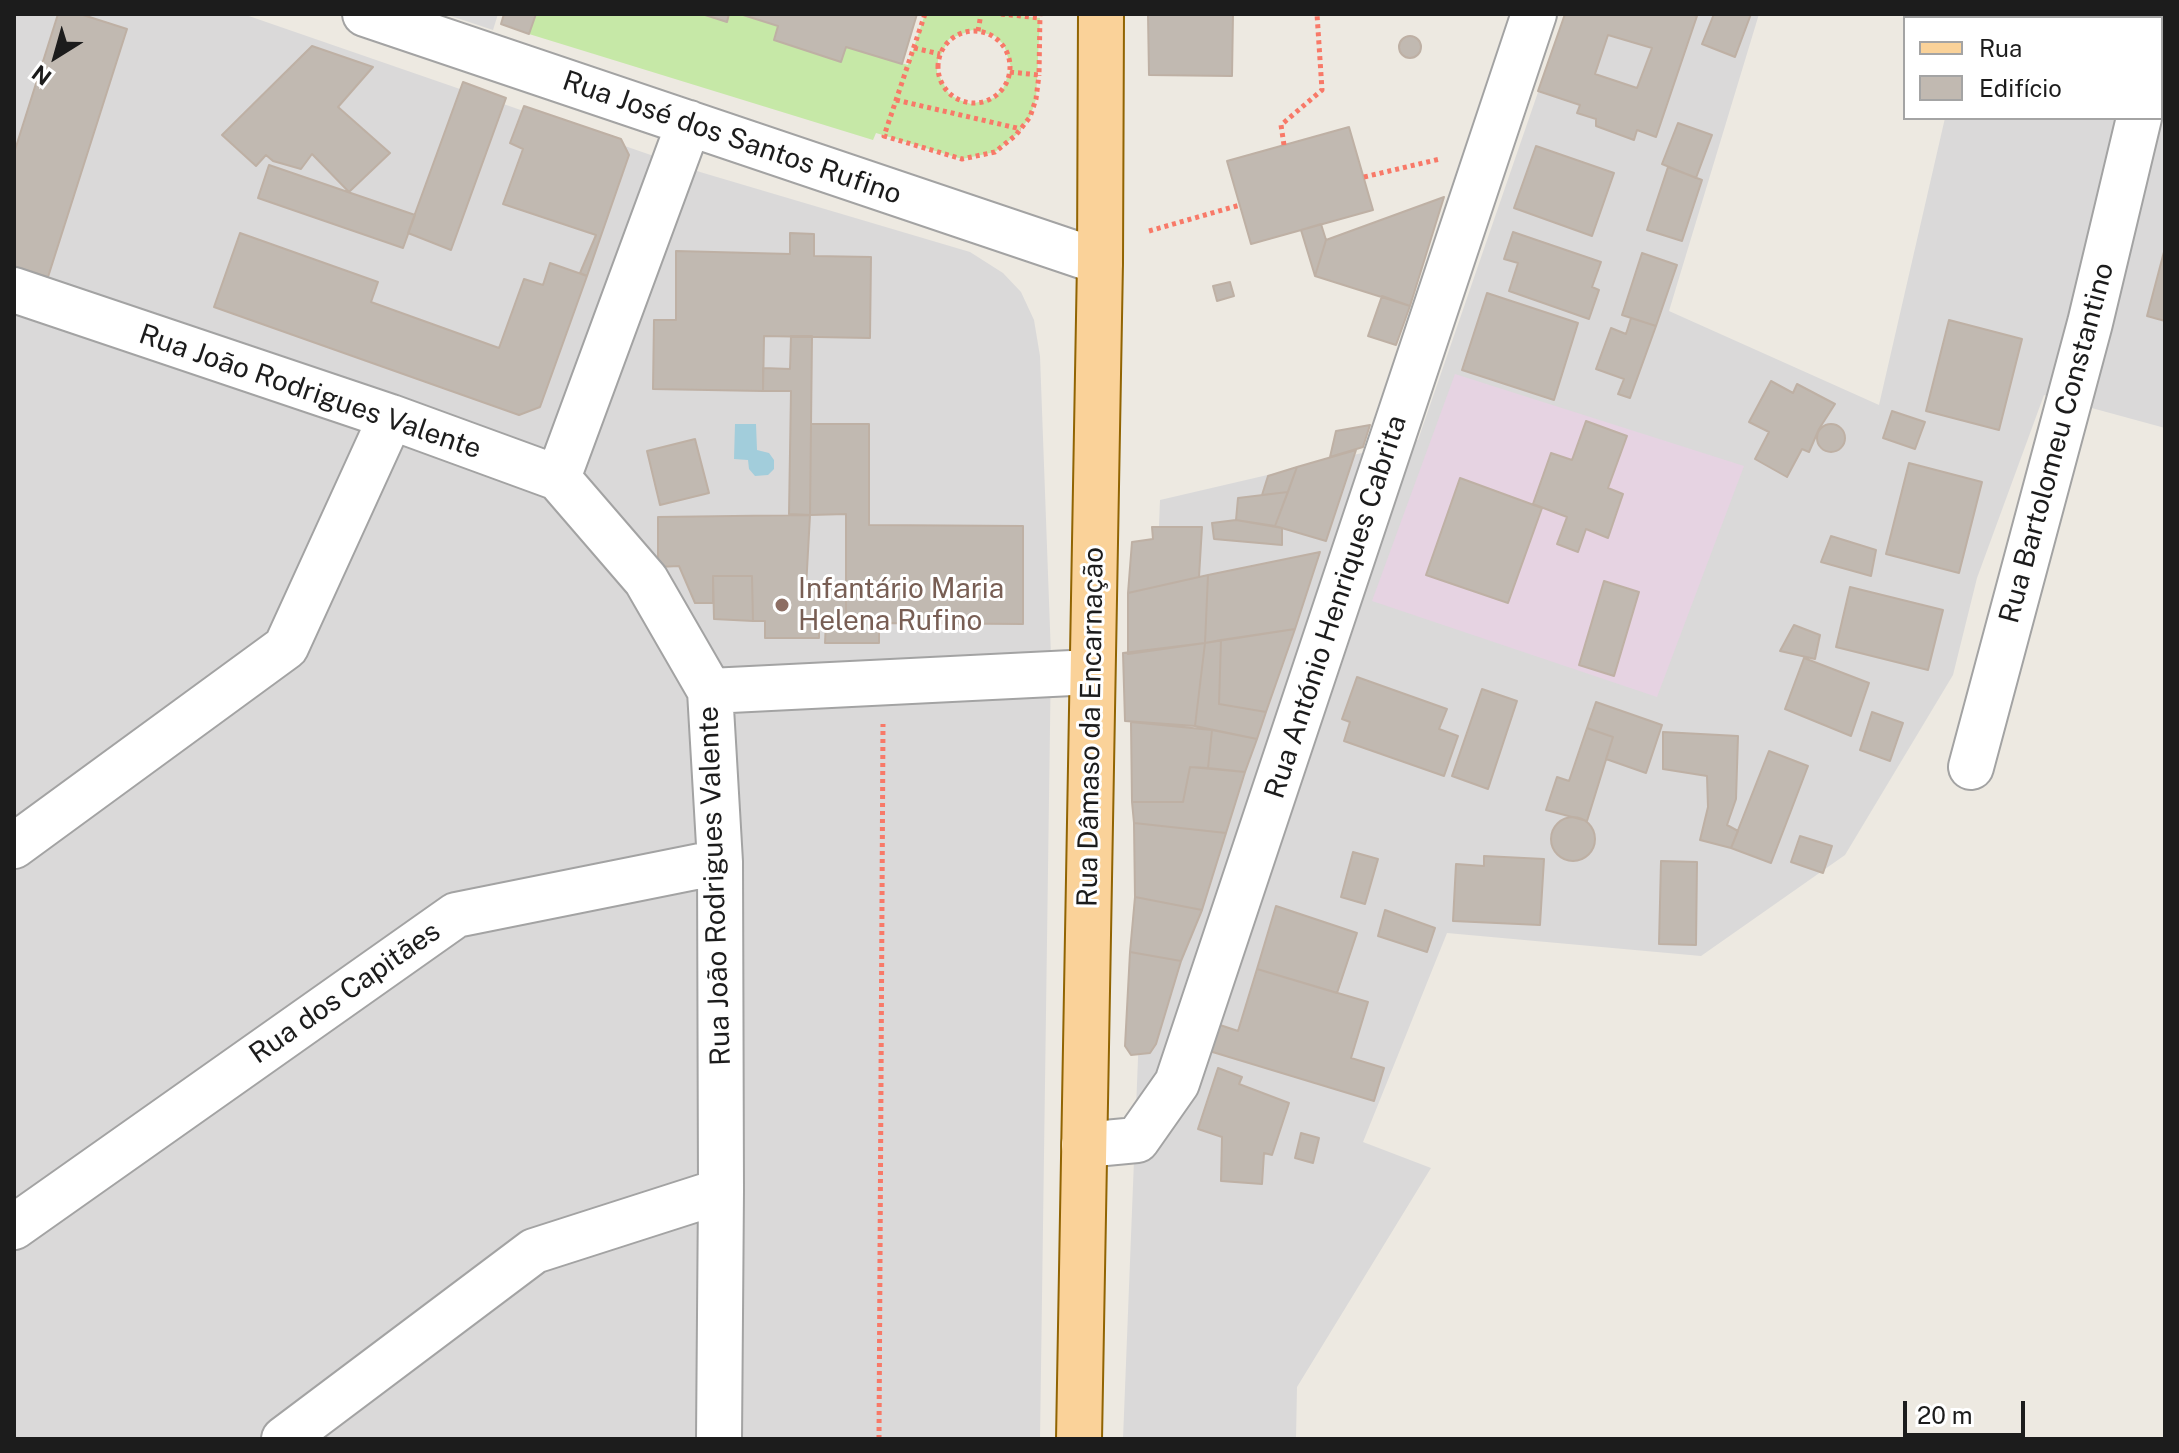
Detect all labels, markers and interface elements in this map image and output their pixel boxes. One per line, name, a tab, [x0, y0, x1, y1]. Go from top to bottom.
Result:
north arrow	[16, 16, 96, 96]
legend	[1903, 16, 2163, 120]
text: Rua	[1979, 34, 2022, 62]
text: N	[27, 60, 56, 91]
street label: Rua José dos Santos Rufino	[558, 64, 906, 212]
text: Edifício	[1979, 74, 2062, 102]
street label: Rua Bartolomeu Constantino	[1993, 259, 2121, 627]
street label: Rua João Rodrigues Valente	[135, 318, 485, 466]
street label: Rua António Henriques Cabrita	[1258, 411, 1414, 803]
street label: Rua Dâmaso da Encarnação	[1071, 547, 1111, 907]
place label: Infantário Maria Helena Rufino	[798, 572, 1004, 638]
marker: Infantário Maria Helena Rufino	[773, 596, 791, 614]
street label: Rua João Rodrigues Valente	[692, 706, 738, 1066]
street label: Rua dos Capitães	[243, 915, 447, 1071]
scale bar	[1907, 1385, 2029, 1435]
text: 20 m	[1917, 1401, 1973, 1429]

